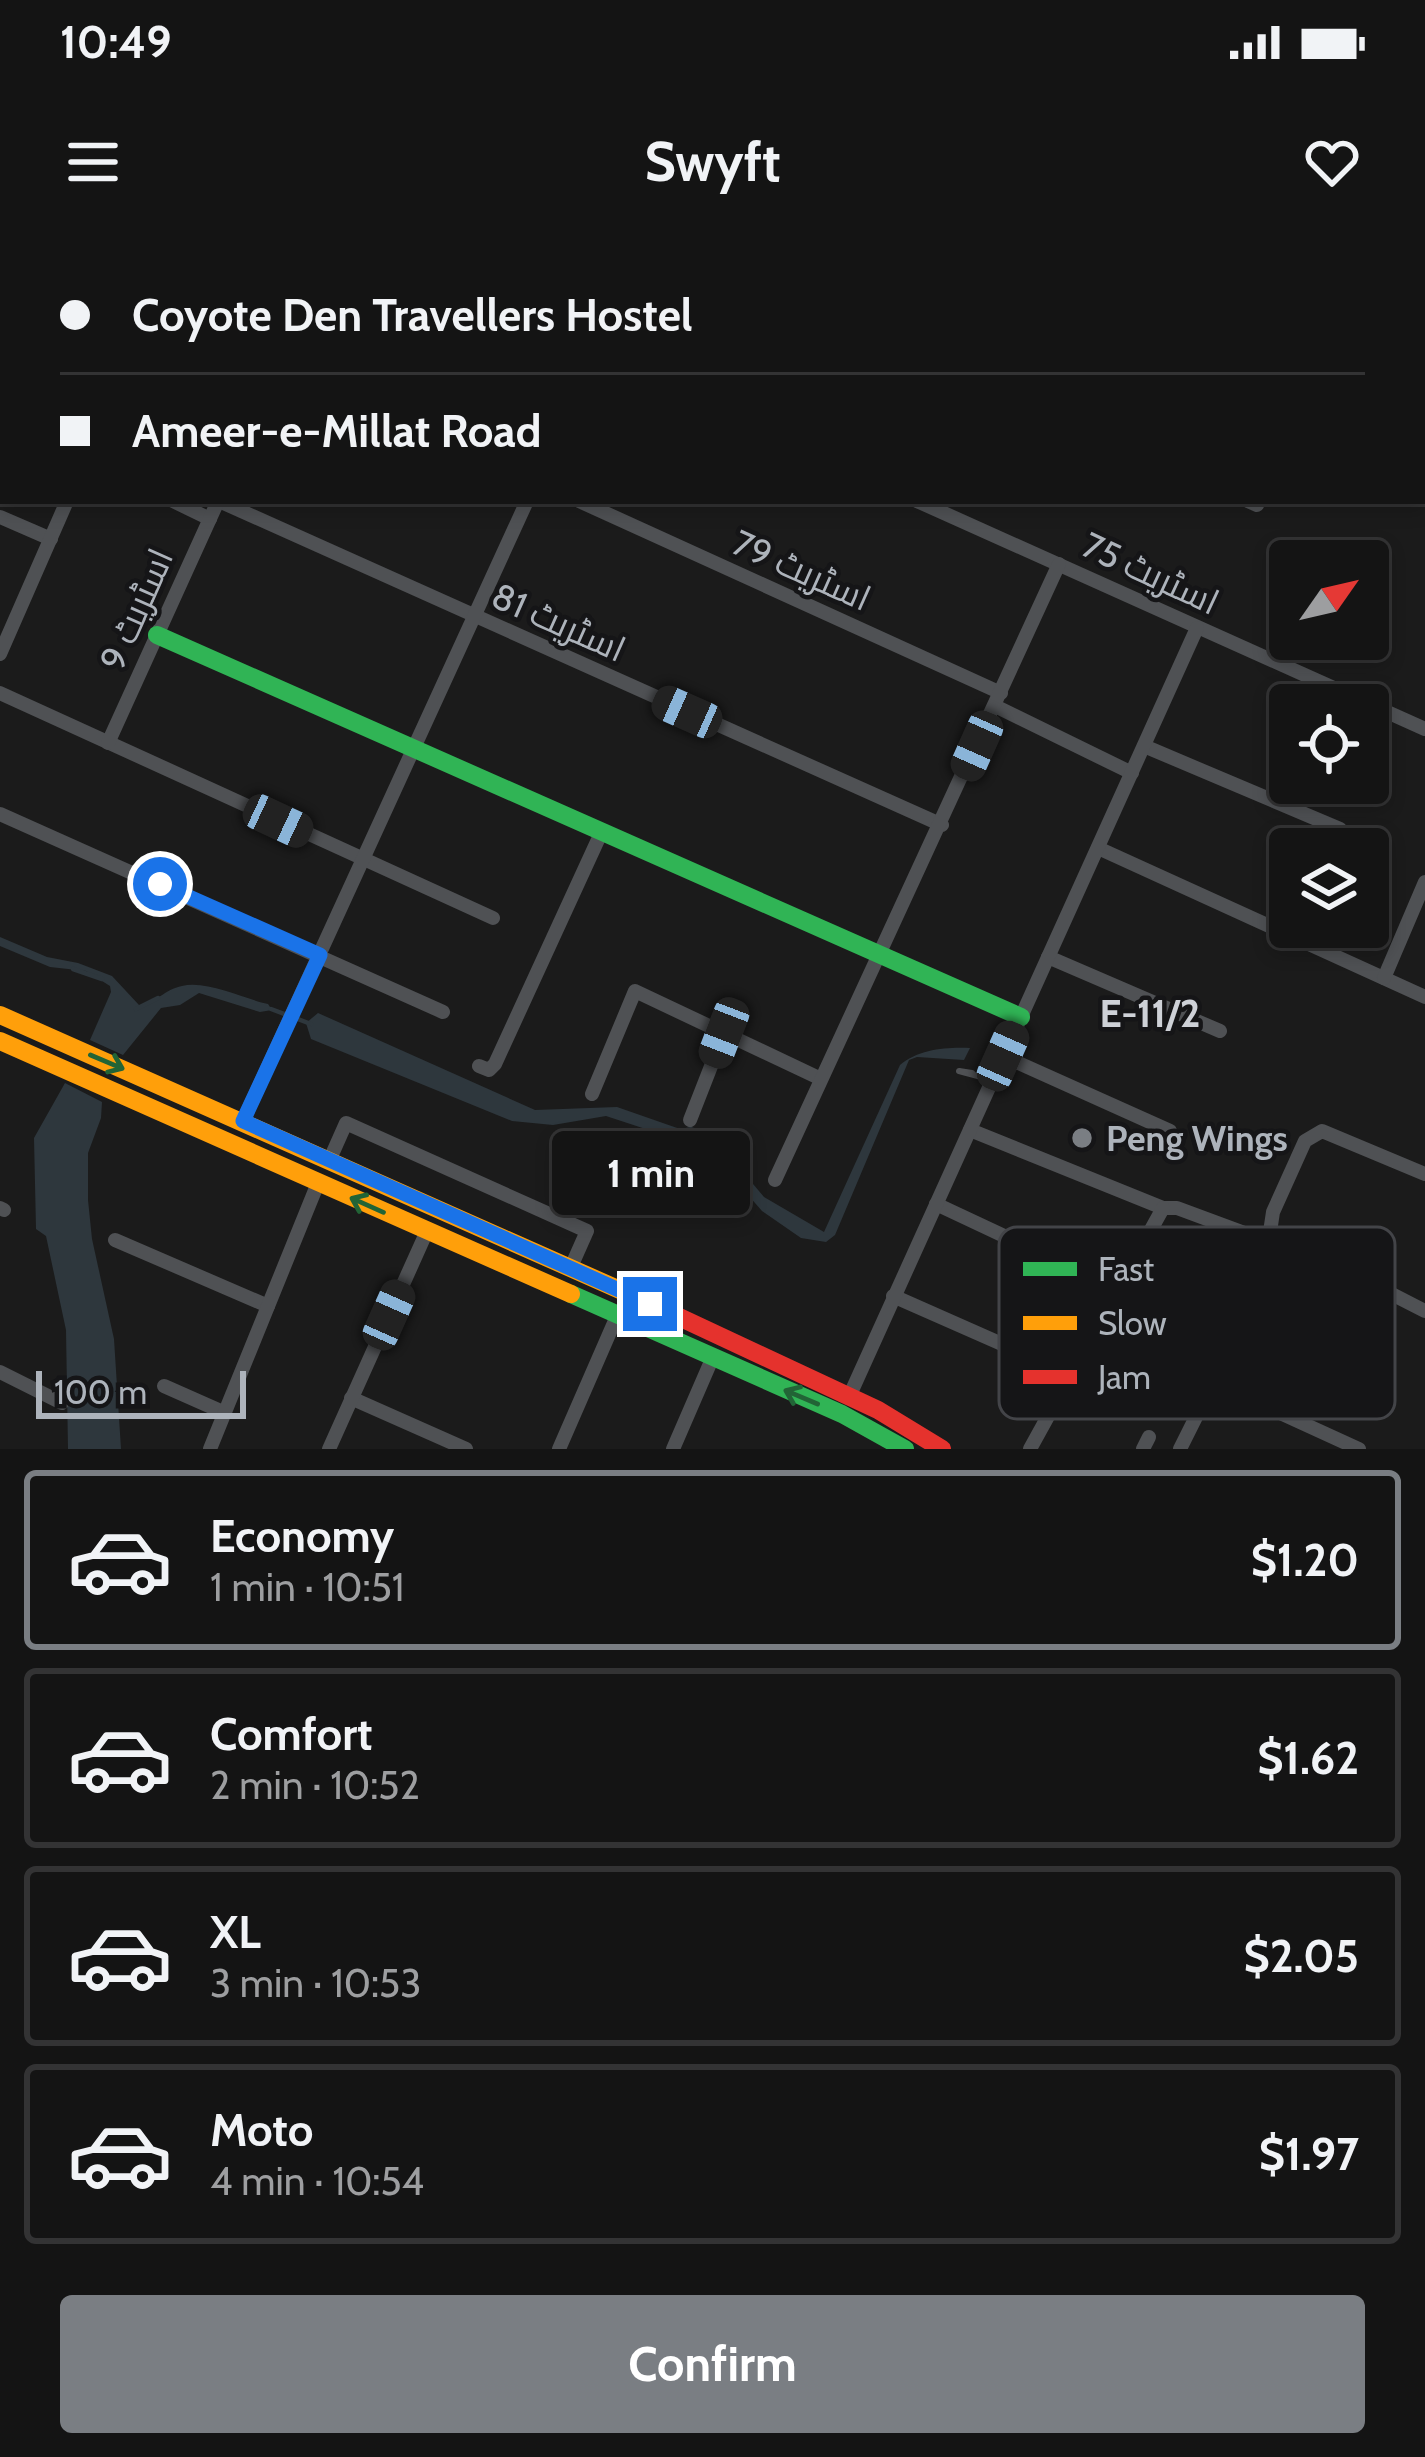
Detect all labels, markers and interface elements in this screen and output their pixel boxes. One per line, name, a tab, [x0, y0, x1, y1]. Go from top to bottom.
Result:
text: 10:49	[60, 15, 172, 69]
icon: menu	[60, 129, 126, 195]
text: Swyft	[645, 129, 780, 195]
icon: heart	[1299, 129, 1365, 195]
text: Coyote Den Travellers Hostel	[132, 288, 693, 342]
text: Ameer-e-Millat Road	[132, 404, 541, 458]
street label: اسٹریٹ 79	[726, 520, 878, 620]
street label: اسٹریٹ 75	[1076, 522, 1226, 624]
north arrow	[1269, 540, 1389, 660]
map controls	[1269, 540, 1389, 948]
street label: اسٹریٹ 9	[90, 541, 182, 677]
street label: اسٹریٹ 81	[485, 573, 633, 671]
car	[647, 681, 727, 743]
button: locate	[1269, 684, 1389, 804]
car	[946, 706, 1008, 786]
car	[238, 789, 318, 853]
button: layers	[1269, 828, 1389, 948]
route start	[133, 857, 187, 911]
district label: E-11/2	[1099, 989, 1201, 1037]
car	[694, 993, 754, 1073]
car	[972, 1016, 1034, 1096]
one-way arrow	[88, 1053, 124, 1075]
place label: Peng Wings	[1106, 1116, 1288, 1160]
marker: Peng Wings	[1069, 1125, 1095, 1151]
callout: 1 min	[551, 1130, 749, 1214]
text: 1 min	[607, 1149, 695, 1197]
one-way arrow	[349, 1193, 386, 1214]
legend	[999, 1227, 1395, 1419]
text: Fast	[1098, 1249, 1154, 1289]
car	[358, 1275, 420, 1355]
route end	[623, 1277, 677, 1331]
text: Slow	[1098, 1303, 1167, 1343]
text: Jam	[1097, 1357, 1151, 1397]
scale bar	[36, 1365, 246, 1418]
text: 100 m	[54, 1372, 147, 1412]
one-way arrow	[783, 1384, 819, 1406]
icon: car	[66, 1506, 174, 1614]
text: Economy	[210, 1509, 394, 1563]
text: $1.20	[1251, 1533, 1359, 1587]
text: 1 min · 10:51	[210, 1563, 404, 1611]
icon: car	[66, 1704, 174, 1812]
text: Comfort	[210, 1707, 373, 1761]
text: $1.62	[1257, 1731, 1359, 1785]
text: 2 min · 10:52	[210, 1761, 420, 1809]
icon: car	[66, 1902, 174, 2010]
text: XL	[210, 1905, 261, 1959]
text: $2.05	[1244, 1929, 1359, 1983]
text: 3 min · 10:53	[210, 1959, 421, 2007]
icon: car	[66, 2100, 174, 2208]
text: Moto	[210, 2103, 313, 2157]
text: $1.97	[1259, 2127, 1359, 2181]
text: 4 min · 10:54	[210, 2157, 424, 2205]
button: Confirm	[60, 2295, 1365, 2433]

